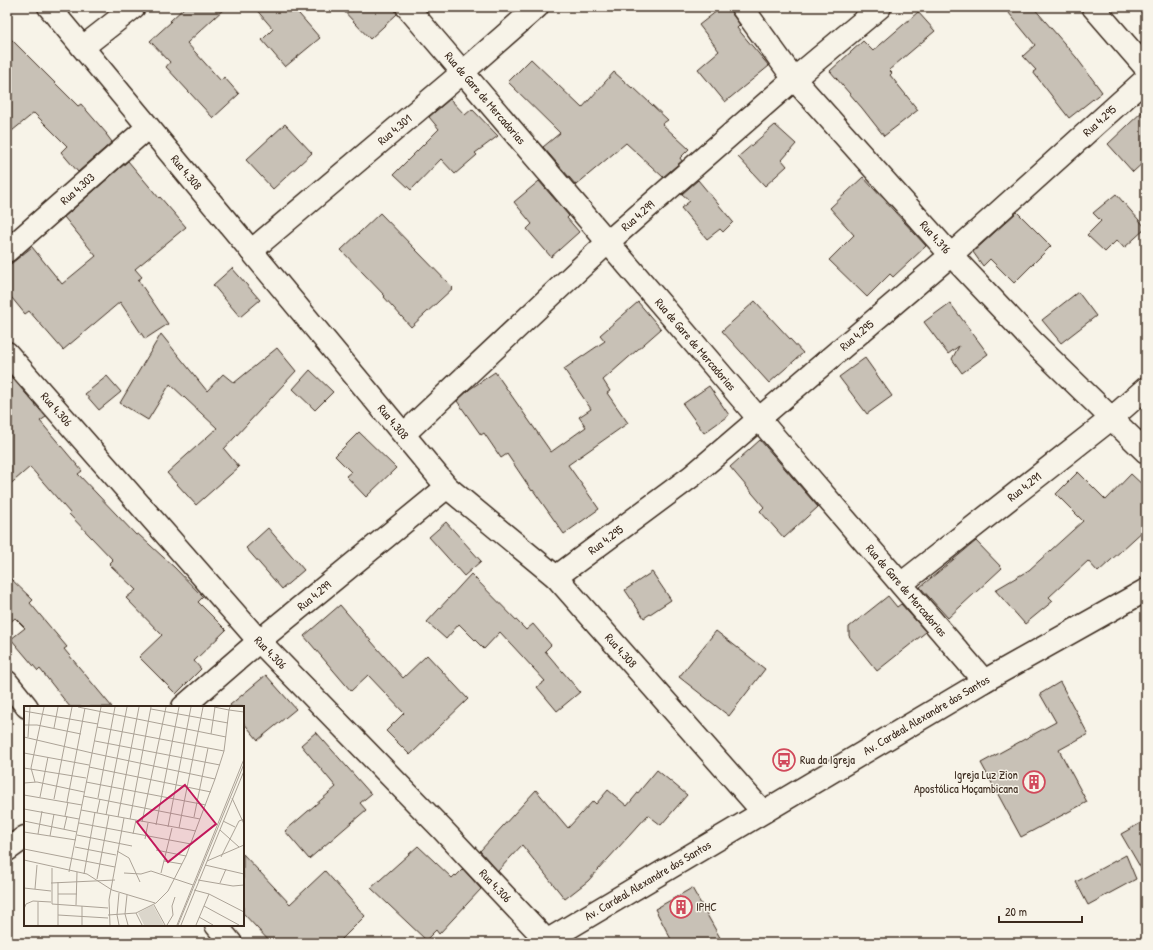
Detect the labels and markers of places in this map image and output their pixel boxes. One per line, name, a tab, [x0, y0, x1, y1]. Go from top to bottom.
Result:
bus stop icon: Rua da Igreja	[771, 747, 797, 773]
place label: Rua da Igreja	[800, 751, 855, 768]
place label: Igreja Luz Zion Apostólica Moçambicana	[914, 766, 1018, 797]
building icon: Igreja Luz Zion Apostólica Moçambicana	[1021, 769, 1047, 795]
building icon: IPHC	[668, 894, 694, 920]
place label: IPHC	[696, 898, 717, 915]

